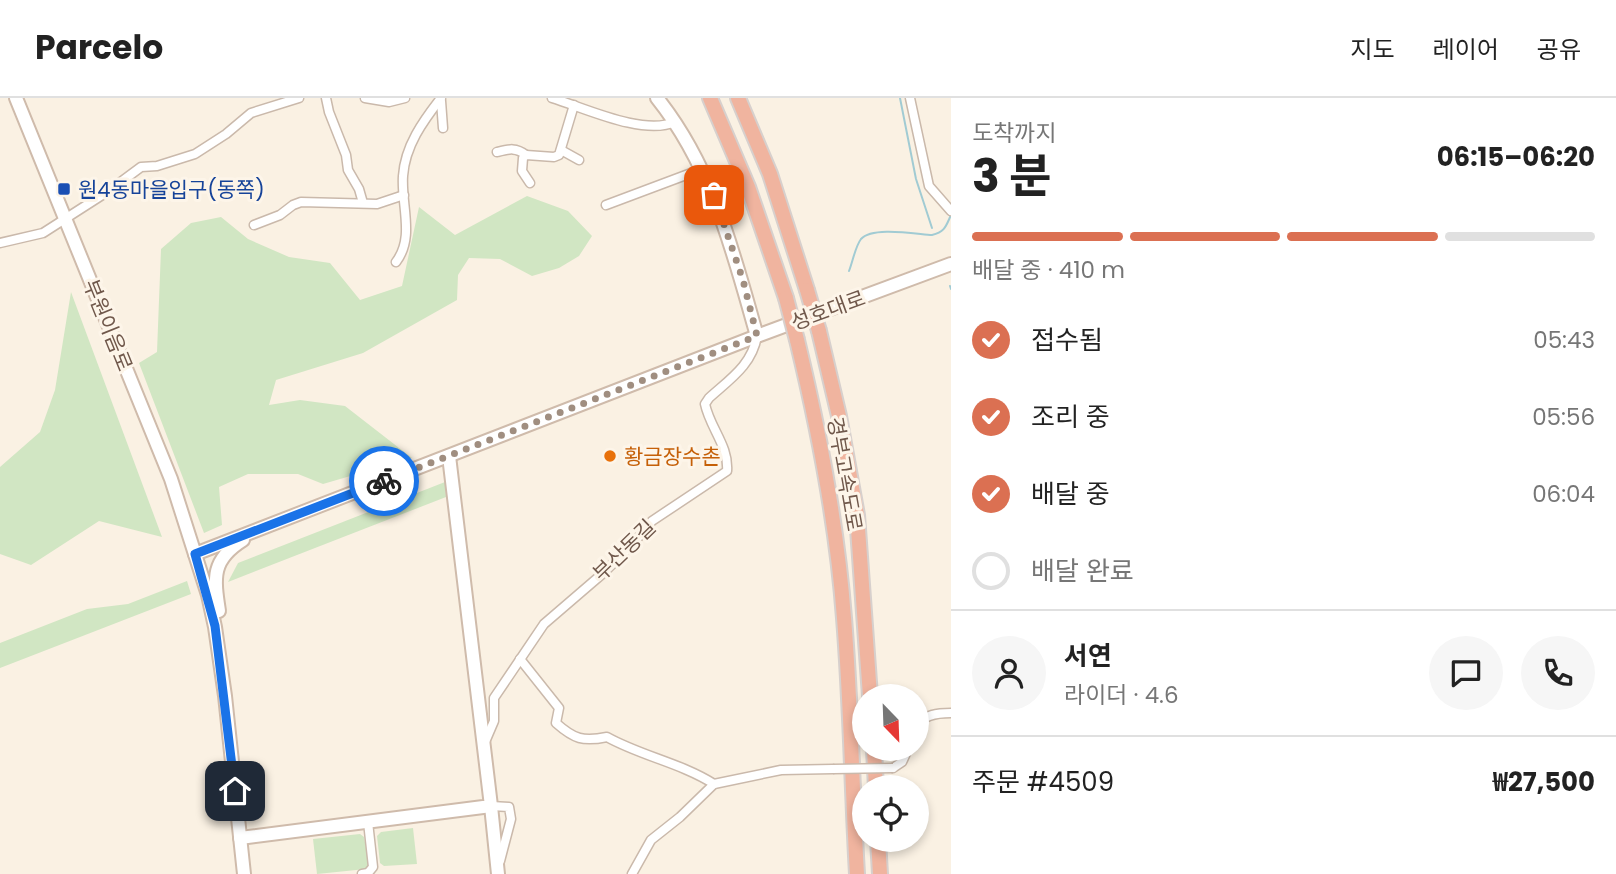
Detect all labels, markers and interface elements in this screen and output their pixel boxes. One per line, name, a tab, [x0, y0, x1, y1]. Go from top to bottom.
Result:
text: Parcelo	[35, 24, 163, 71]
text: 지도	[1350, 33, 1395, 66]
text: 레이어	[1433, 33, 1499, 66]
text: 공유	[1537, 33, 1581, 66]
text: 도착까지	[972, 117, 1057, 149]
text: 06:15–06:20	[1437, 139, 1595, 175]
text: 3 분	[972, 144, 1052, 208]
pin	[684, 165, 744, 225]
place label: 원4동마을입구(동쪽)	[78, 175, 265, 204]
icon: bag	[695, 176, 733, 214]
marker: 원4동마을입구(동쪽)	[56, 181, 72, 197]
text: 배달 중 · 410 m	[972, 254, 1125, 286]
street label: 부원이음로	[76, 275, 140, 375]
street label: 성호대로	[787, 283, 869, 337]
icon: check	[972, 321, 1010, 359]
text: 접수됨	[1031, 322, 1103, 358]
text: 05:43	[1533, 324, 1595, 356]
icon: check	[972, 398, 1010, 436]
text: 조리 중	[1031, 399, 1110, 435]
text: 05:56	[1532, 401, 1595, 433]
street label: 경부고속도로	[821, 414, 869, 534]
place label: 황금장수촌	[624, 442, 721, 471]
courier	[349, 446, 419, 516]
marker: 황금장수촌	[602, 448, 618, 464]
icon: bike	[365, 462, 403, 500]
icon: check	[972, 475, 1010, 513]
text: 배달 중	[1031, 476, 1110, 512]
text: 06:04	[1532, 478, 1595, 510]
street label: 부산동길	[586, 513, 662, 587]
text: 배달 완료	[1031, 553, 1134, 589]
button: person	[972, 636, 1046, 710]
button: chat	[1429, 636, 1503, 710]
button: phone	[1521, 636, 1595, 710]
text: 서연	[1064, 638, 1112, 674]
text: 라이더 · 4.6	[1064, 679, 1179, 711]
north arrow	[852, 684, 929, 761]
map controls	[852, 684, 929, 852]
pin	[205, 761, 265, 821]
text: 주문 #4509	[972, 764, 1114, 800]
text: ₩27,500	[1493, 764, 1595, 800]
icon: home	[216, 772, 254, 810]
button: locate	[852, 775, 929, 852]

